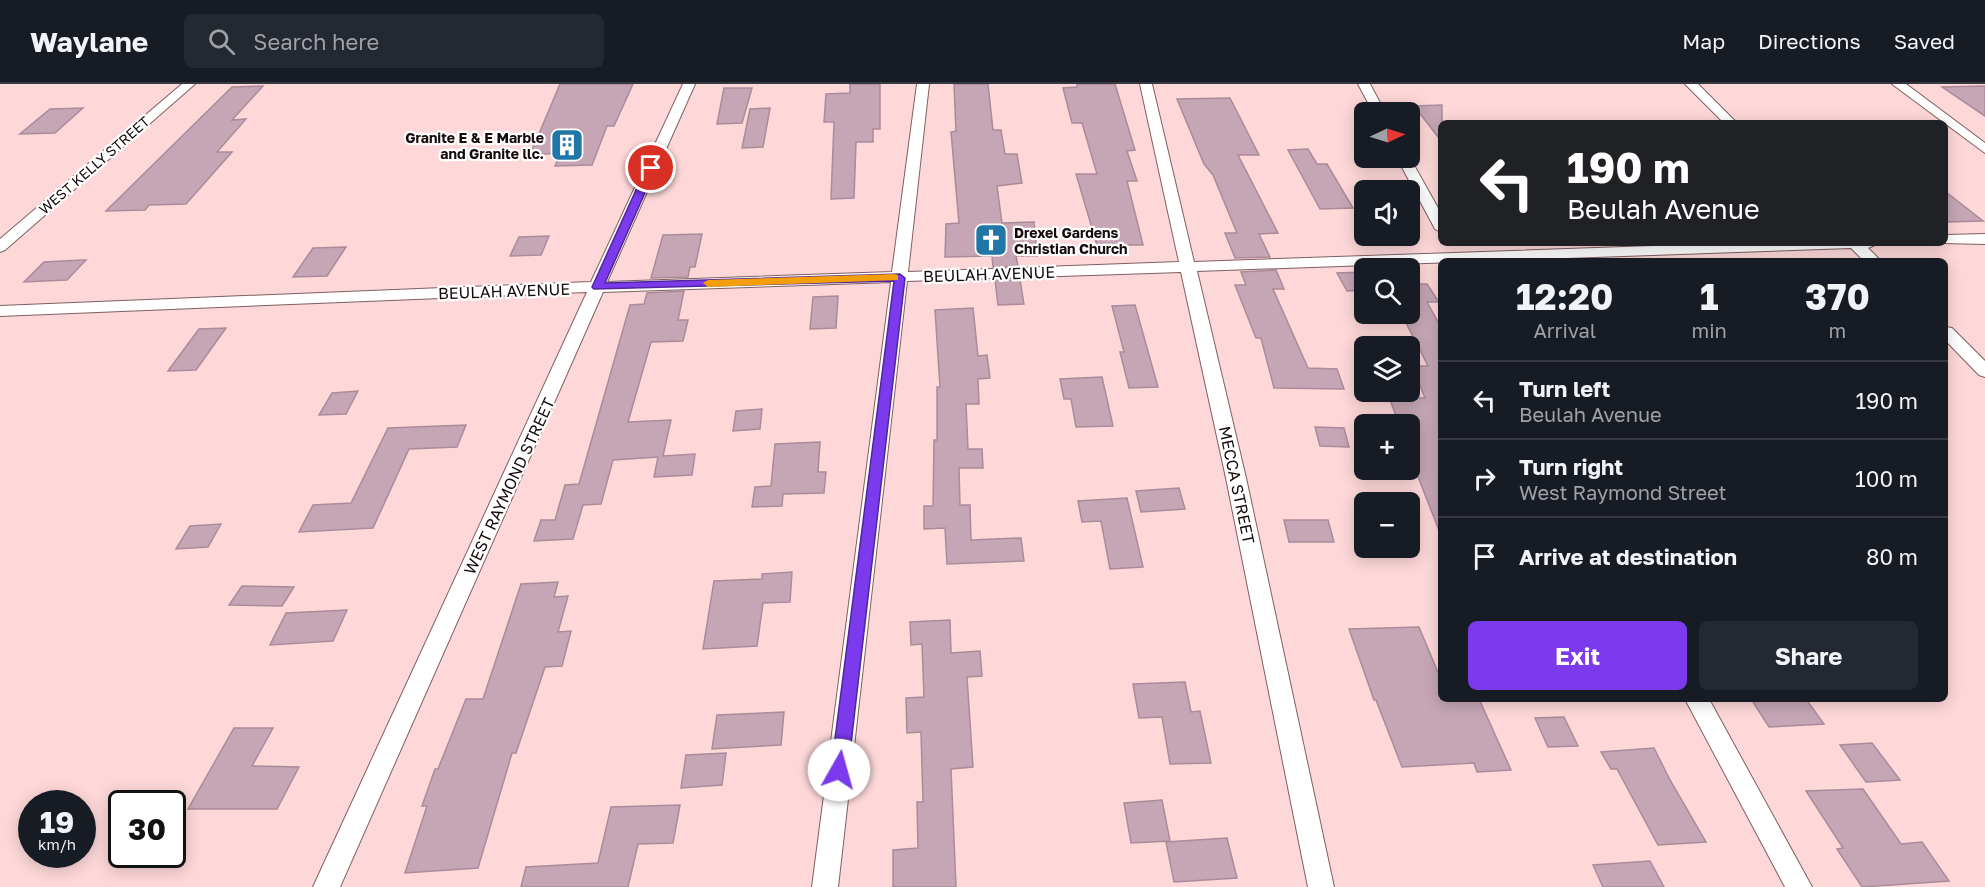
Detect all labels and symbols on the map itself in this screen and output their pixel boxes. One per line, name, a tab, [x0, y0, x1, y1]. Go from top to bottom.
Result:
north arrow	[1354, 102, 1420, 168]
street label: WEST KELLY STREET	[35, 112, 153, 218]
building icon: Granite E & E Marble and Granite llc.	[549, 127, 585, 163]
place label: Granite E & E Marble and Granite llc.	[405, 129, 544, 162]
pin	[625, 142, 676, 193]
church icon: Drexel Gardens Christian Church	[973, 222, 1009, 258]
place label: Drexel Gardens Christian Church	[1014, 224, 1128, 257]
street label: BEULAH AVENUE	[923, 262, 1055, 286]
street label: BEULAH AVENUE	[438, 279, 570, 303]
street label: WEST RAYMOND STREET	[459, 394, 559, 578]
street label: MECCA STREET	[1215, 424, 1259, 546]
position arrow	[807, 738, 871, 802]
speed limit sign: 30	[108, 790, 186, 868]

